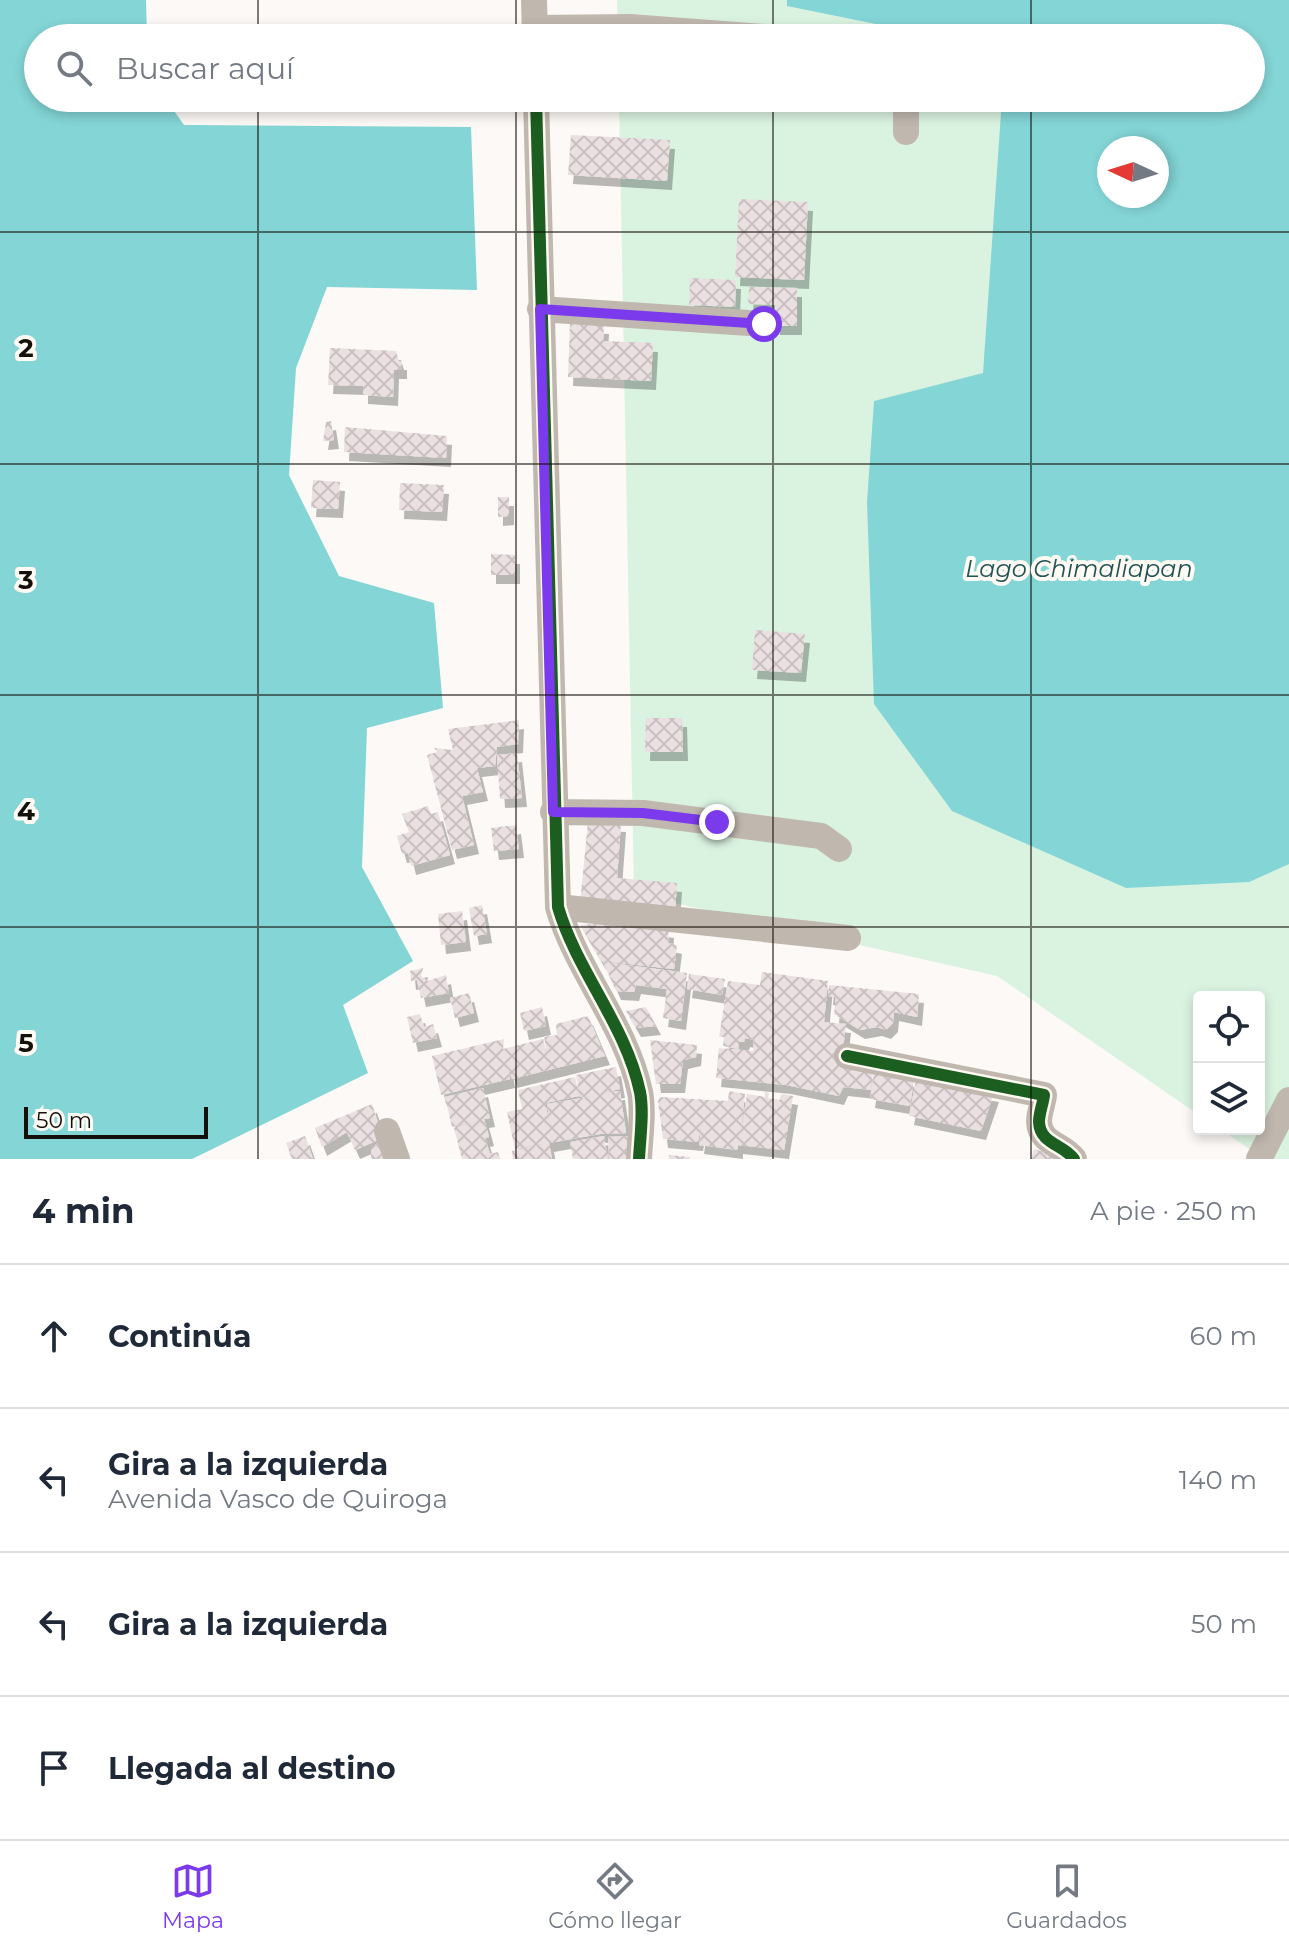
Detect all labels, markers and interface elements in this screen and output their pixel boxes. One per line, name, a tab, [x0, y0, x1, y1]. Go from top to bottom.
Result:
search box	[24, 24, 1265, 112]
icon: search	[52, 46, 96, 90]
text: Buscar aquí	[116, 50, 294, 87]
north arrow	[1097, 136, 1169, 208]
route start	[746, 306, 782, 342]
text: 2	[18, 332, 34, 364]
water label: Lago Chimaliapan	[965, 554, 1193, 583]
text: 3	[17, 564, 34, 596]
text: 4	[17, 795, 35, 827]
route end	[699, 804, 735, 840]
map controls	[1193, 991, 1265, 1135]
button: locate	[1193, 991, 1265, 1063]
text: 5	[18, 1027, 34, 1059]
button: layers	[1193, 1063, 1265, 1135]
scale bar	[24, 1103, 208, 1139]
text: 50 m	[36, 1107, 92, 1134]
text: 4 min	[32, 1190, 134, 1232]
text: A pie · 250 m	[1090, 1195, 1257, 1227]
icon: ahead	[32, 1314, 76, 1358]
text: Continúa	[108, 1318, 251, 1355]
text: 60 m	[1190, 1320, 1257, 1352]
text: Gira a la izquierda	[108, 1446, 388, 1483]
icon: left	[32, 1458, 76, 1502]
text: 140 m	[1179, 1464, 1257, 1496]
text: Avenida Vasco de Quiroga	[108, 1483, 448, 1515]
icon: left	[32, 1602, 76, 1646]
text: Gira a la izquierda	[108, 1606, 388, 1643]
text: 50 m	[1191, 1608, 1257, 1640]
icon: arrive	[32, 1746, 76, 1790]
text: Llegada al destino	[108, 1750, 396, 1787]
tab: Mapa	[162, 1859, 224, 1934]
tab: Cómo llegar	[548, 1859, 682, 1934]
tab: Guardados	[1006, 1859, 1127, 1934]

